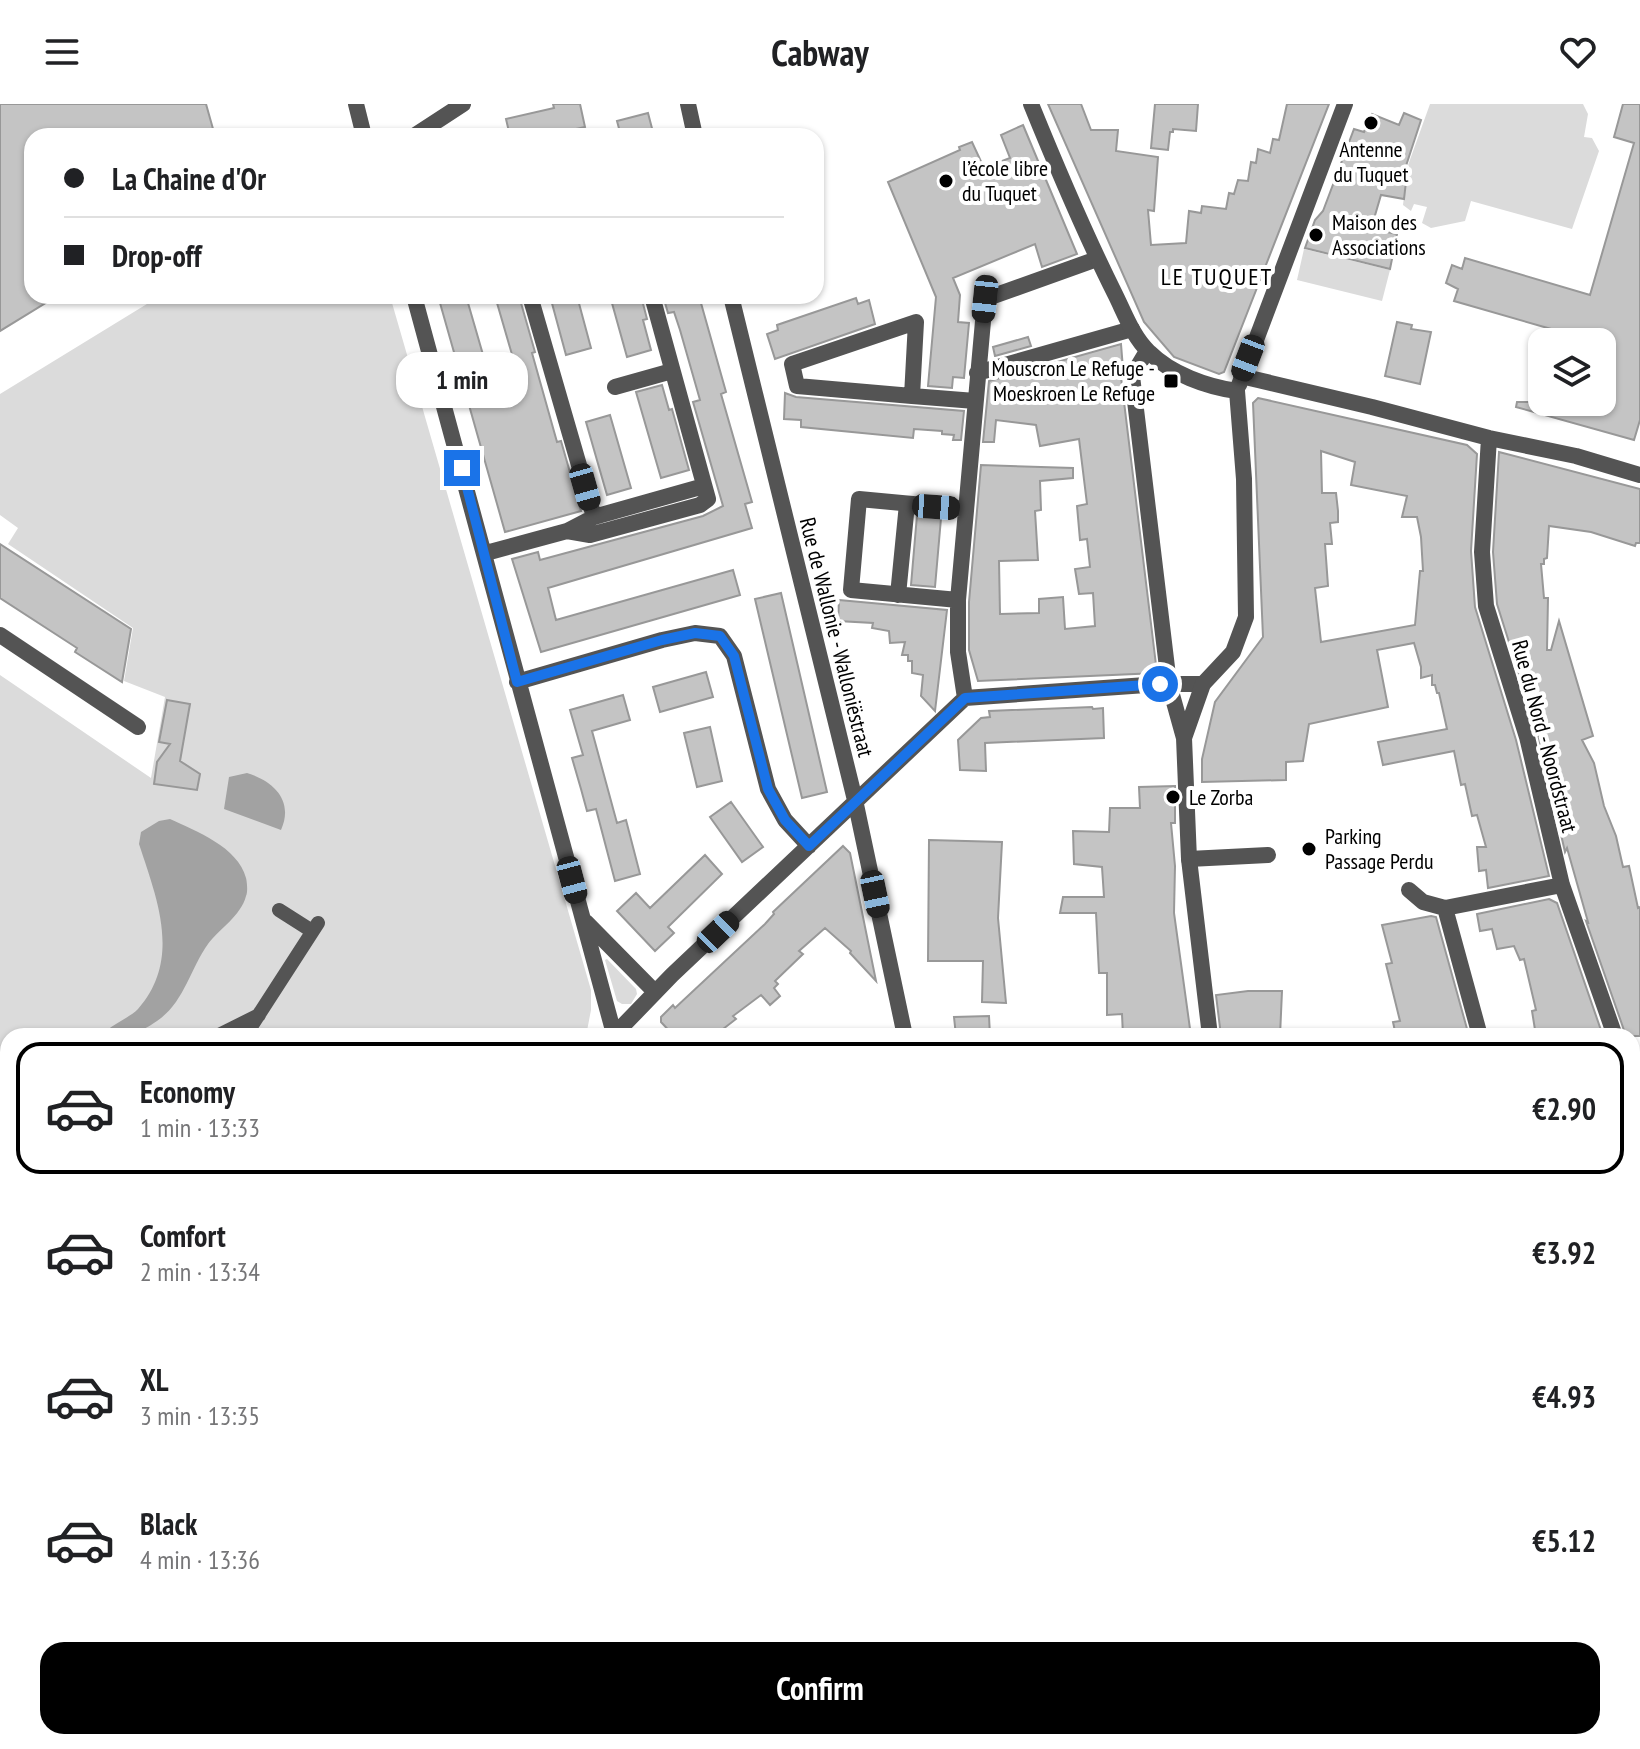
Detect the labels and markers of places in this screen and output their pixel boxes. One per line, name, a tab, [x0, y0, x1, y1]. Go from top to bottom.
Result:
marker: Antenne du Tuquet	[1362, 114, 1380, 132]
place label: Antenne du Tuquet	[1334, 135, 1408, 188]
place label: l’école libre du Tuquet	[962, 154, 1048, 207]
marker: l’école libre du Tuquet	[937, 172, 955, 190]
place label: Maison des Associations	[1332, 208, 1426, 261]
marker: Maison des Associations	[1307, 226, 1325, 244]
place label: Mouscron Le Refuge - Moeskroen Le Refuge	[992, 354, 1155, 407]
marker: Mouscron Le Refuge - Moeskroen Le Refuge	[1162, 372, 1180, 390]
place label: Le Zorba	[1189, 783, 1253, 811]
marker: Le Zorba	[1164, 788, 1182, 806]
place label: Parking Passage Perdu	[1325, 822, 1434, 875]
marker: Parking Passage Perdu	[1300, 840, 1318, 858]

